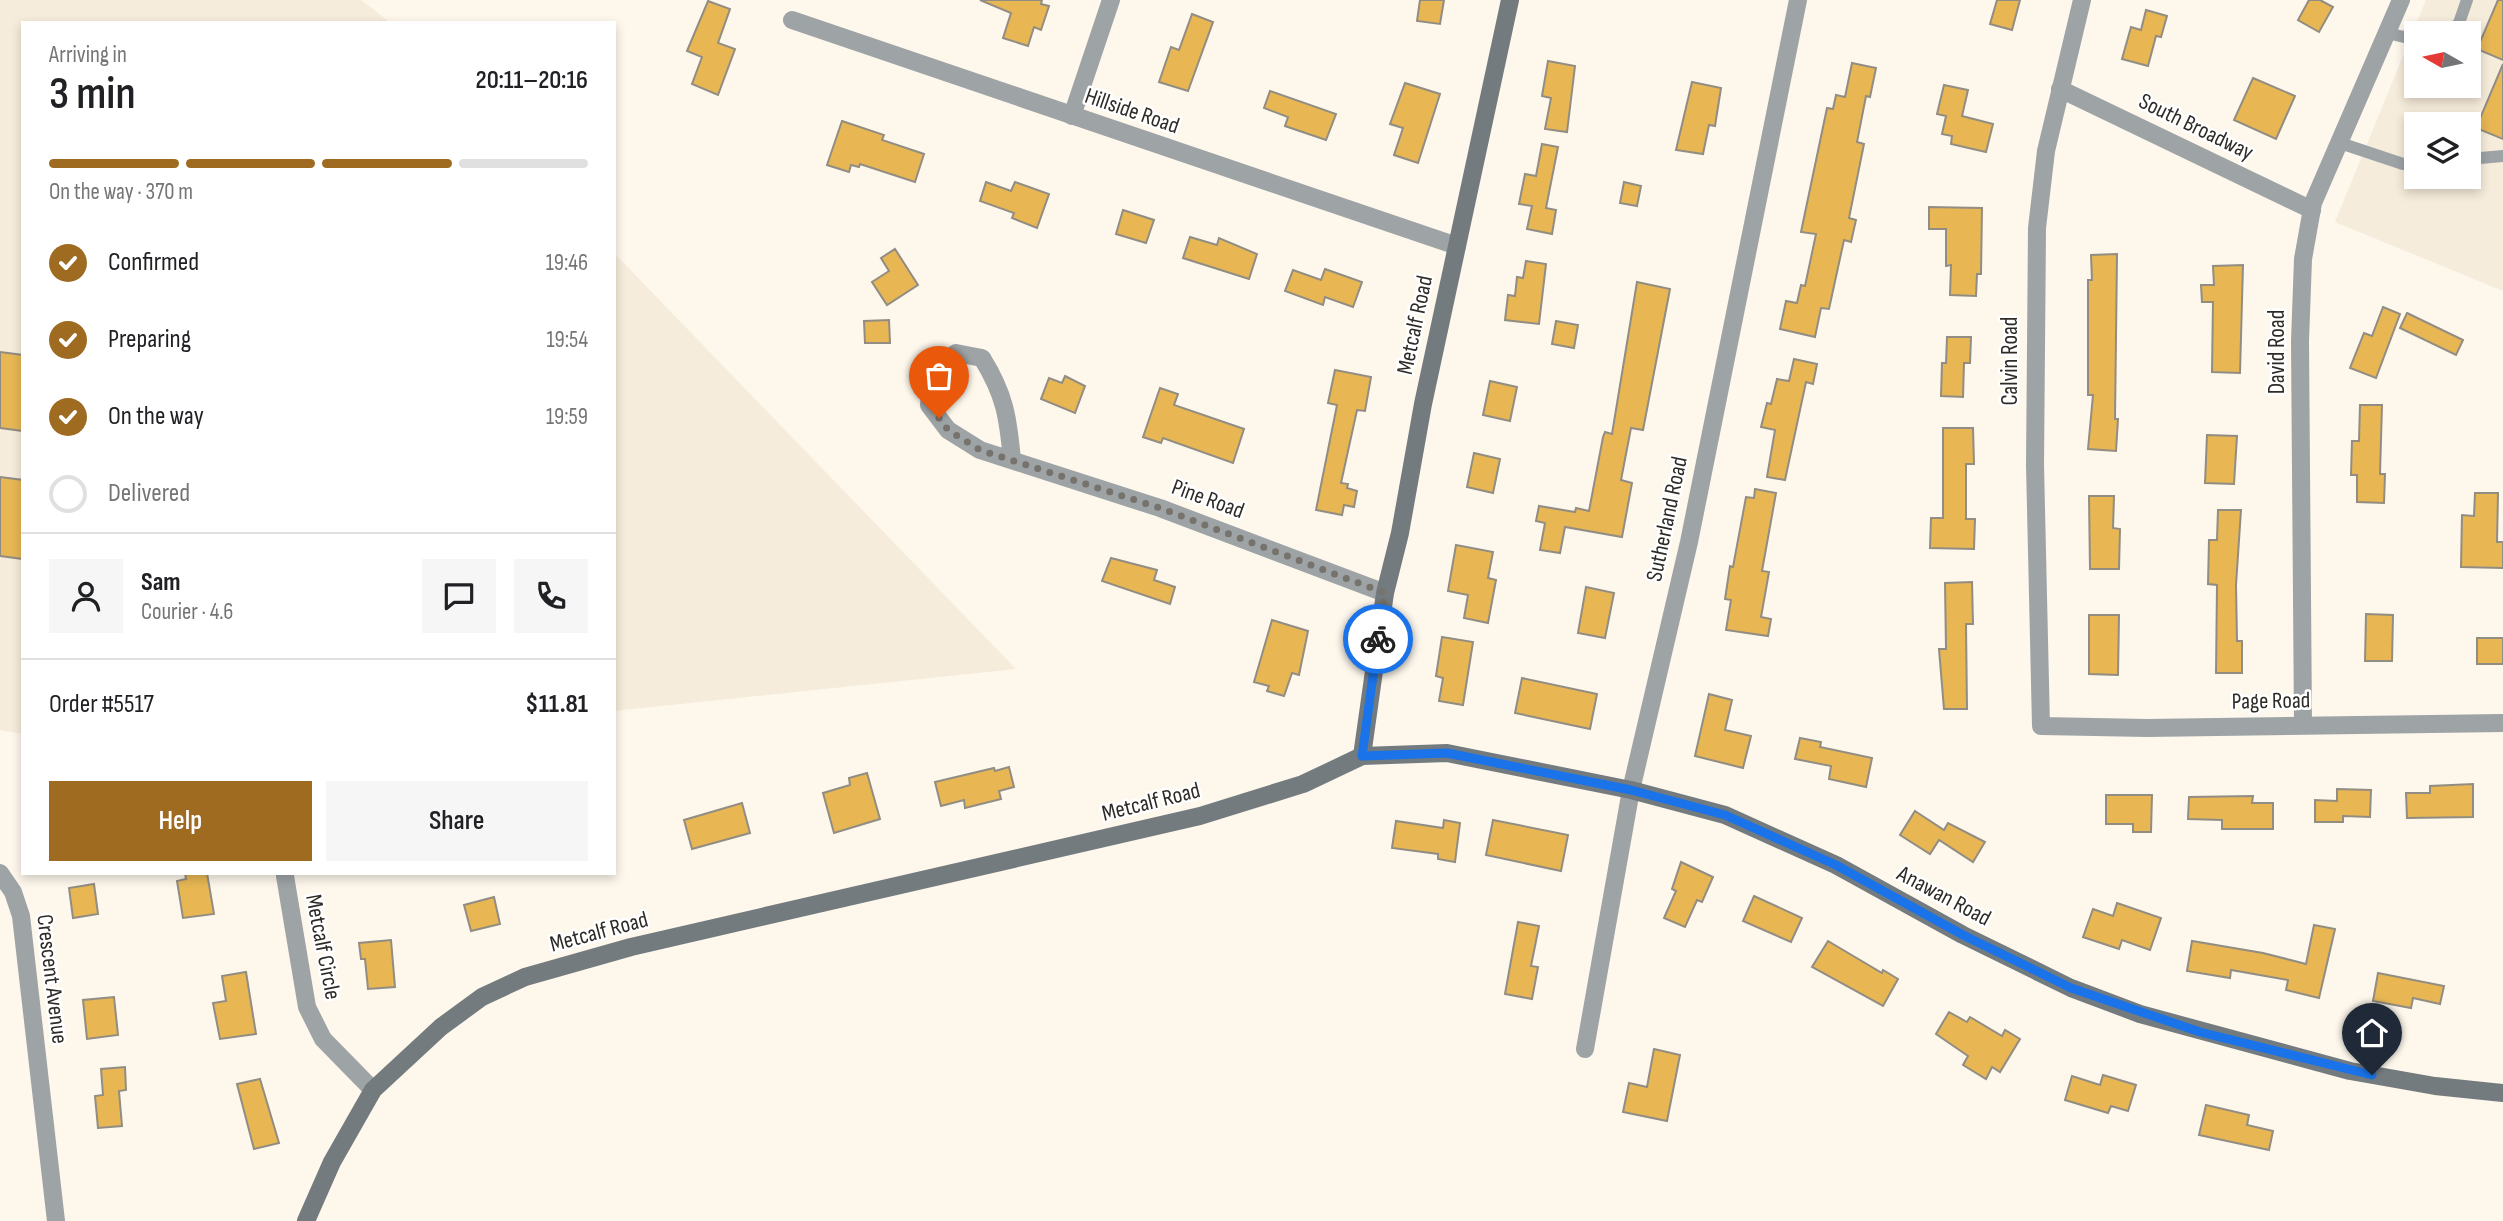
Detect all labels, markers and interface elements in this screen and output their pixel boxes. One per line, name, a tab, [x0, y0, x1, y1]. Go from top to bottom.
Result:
north arrow	[2404, 21, 2482, 98]
map controls	[2404, 21, 2481, 189]
text: Arriving in	[49, 41, 127, 69]
text: 20:11–20:16	[476, 65, 588, 96]
text: 3 min	[49, 67, 136, 122]
street label: Hillside Road	[1081, 82, 1183, 140]
street label: South Broadway	[2134, 87, 2258, 167]
button: layers	[2404, 112, 2481, 189]
text: On the way · 370 m	[49, 178, 193, 206]
icon: check	[49, 244, 87, 282]
text: Confirmed	[108, 247, 199, 278]
text: 19:46	[546, 249, 588, 277]
street label: Metcalf Road	[1391, 273, 1439, 377]
street label: David Road	[2263, 310, 2291, 394]
street label: Calvin Road	[1996, 317, 2024, 405]
icon: check	[49, 321, 87, 359]
text: Preparing	[108, 324, 191, 355]
text: 19:54	[547, 326, 588, 354]
pin	[909, 346, 969, 418]
icon: bag	[920, 357, 958, 395]
icon: check	[49, 398, 87, 436]
text: On the way	[108, 401, 204, 432]
text: 19:59	[546, 403, 588, 431]
street label: Sutherland Road	[1640, 454, 1694, 584]
street label: Pine Road	[1168, 473, 1248, 525]
text: Delivered	[108, 478, 190, 509]
button: person	[49, 559, 123, 633]
button: chat	[422, 559, 496, 633]
button: phone	[514, 559, 588, 633]
text: Sam	[141, 567, 181, 598]
text: Courier · 4.6	[141, 598, 233, 626]
courier	[1343, 604, 1413, 674]
icon: bike	[1359, 620, 1397, 658]
street label: Page Road	[2231, 686, 2311, 716]
text: Order #5517	[49, 689, 154, 720]
text: $11.81	[525, 689, 588, 720]
street label: Metcalf Road	[1099, 776, 1203, 828]
button: Help	[49, 781, 312, 861]
button: Share	[326, 781, 588, 861]
street label: Anawan Road	[1891, 859, 1996, 932]
street label: Metcalf Circle	[299, 892, 347, 1002]
street label: Metcalf Road	[547, 905, 651, 959]
street label: Crescent Avenue	[30, 913, 74, 1045]
pin	[2342, 1003, 2402, 1075]
icon: home	[2353, 1014, 2391, 1052]

